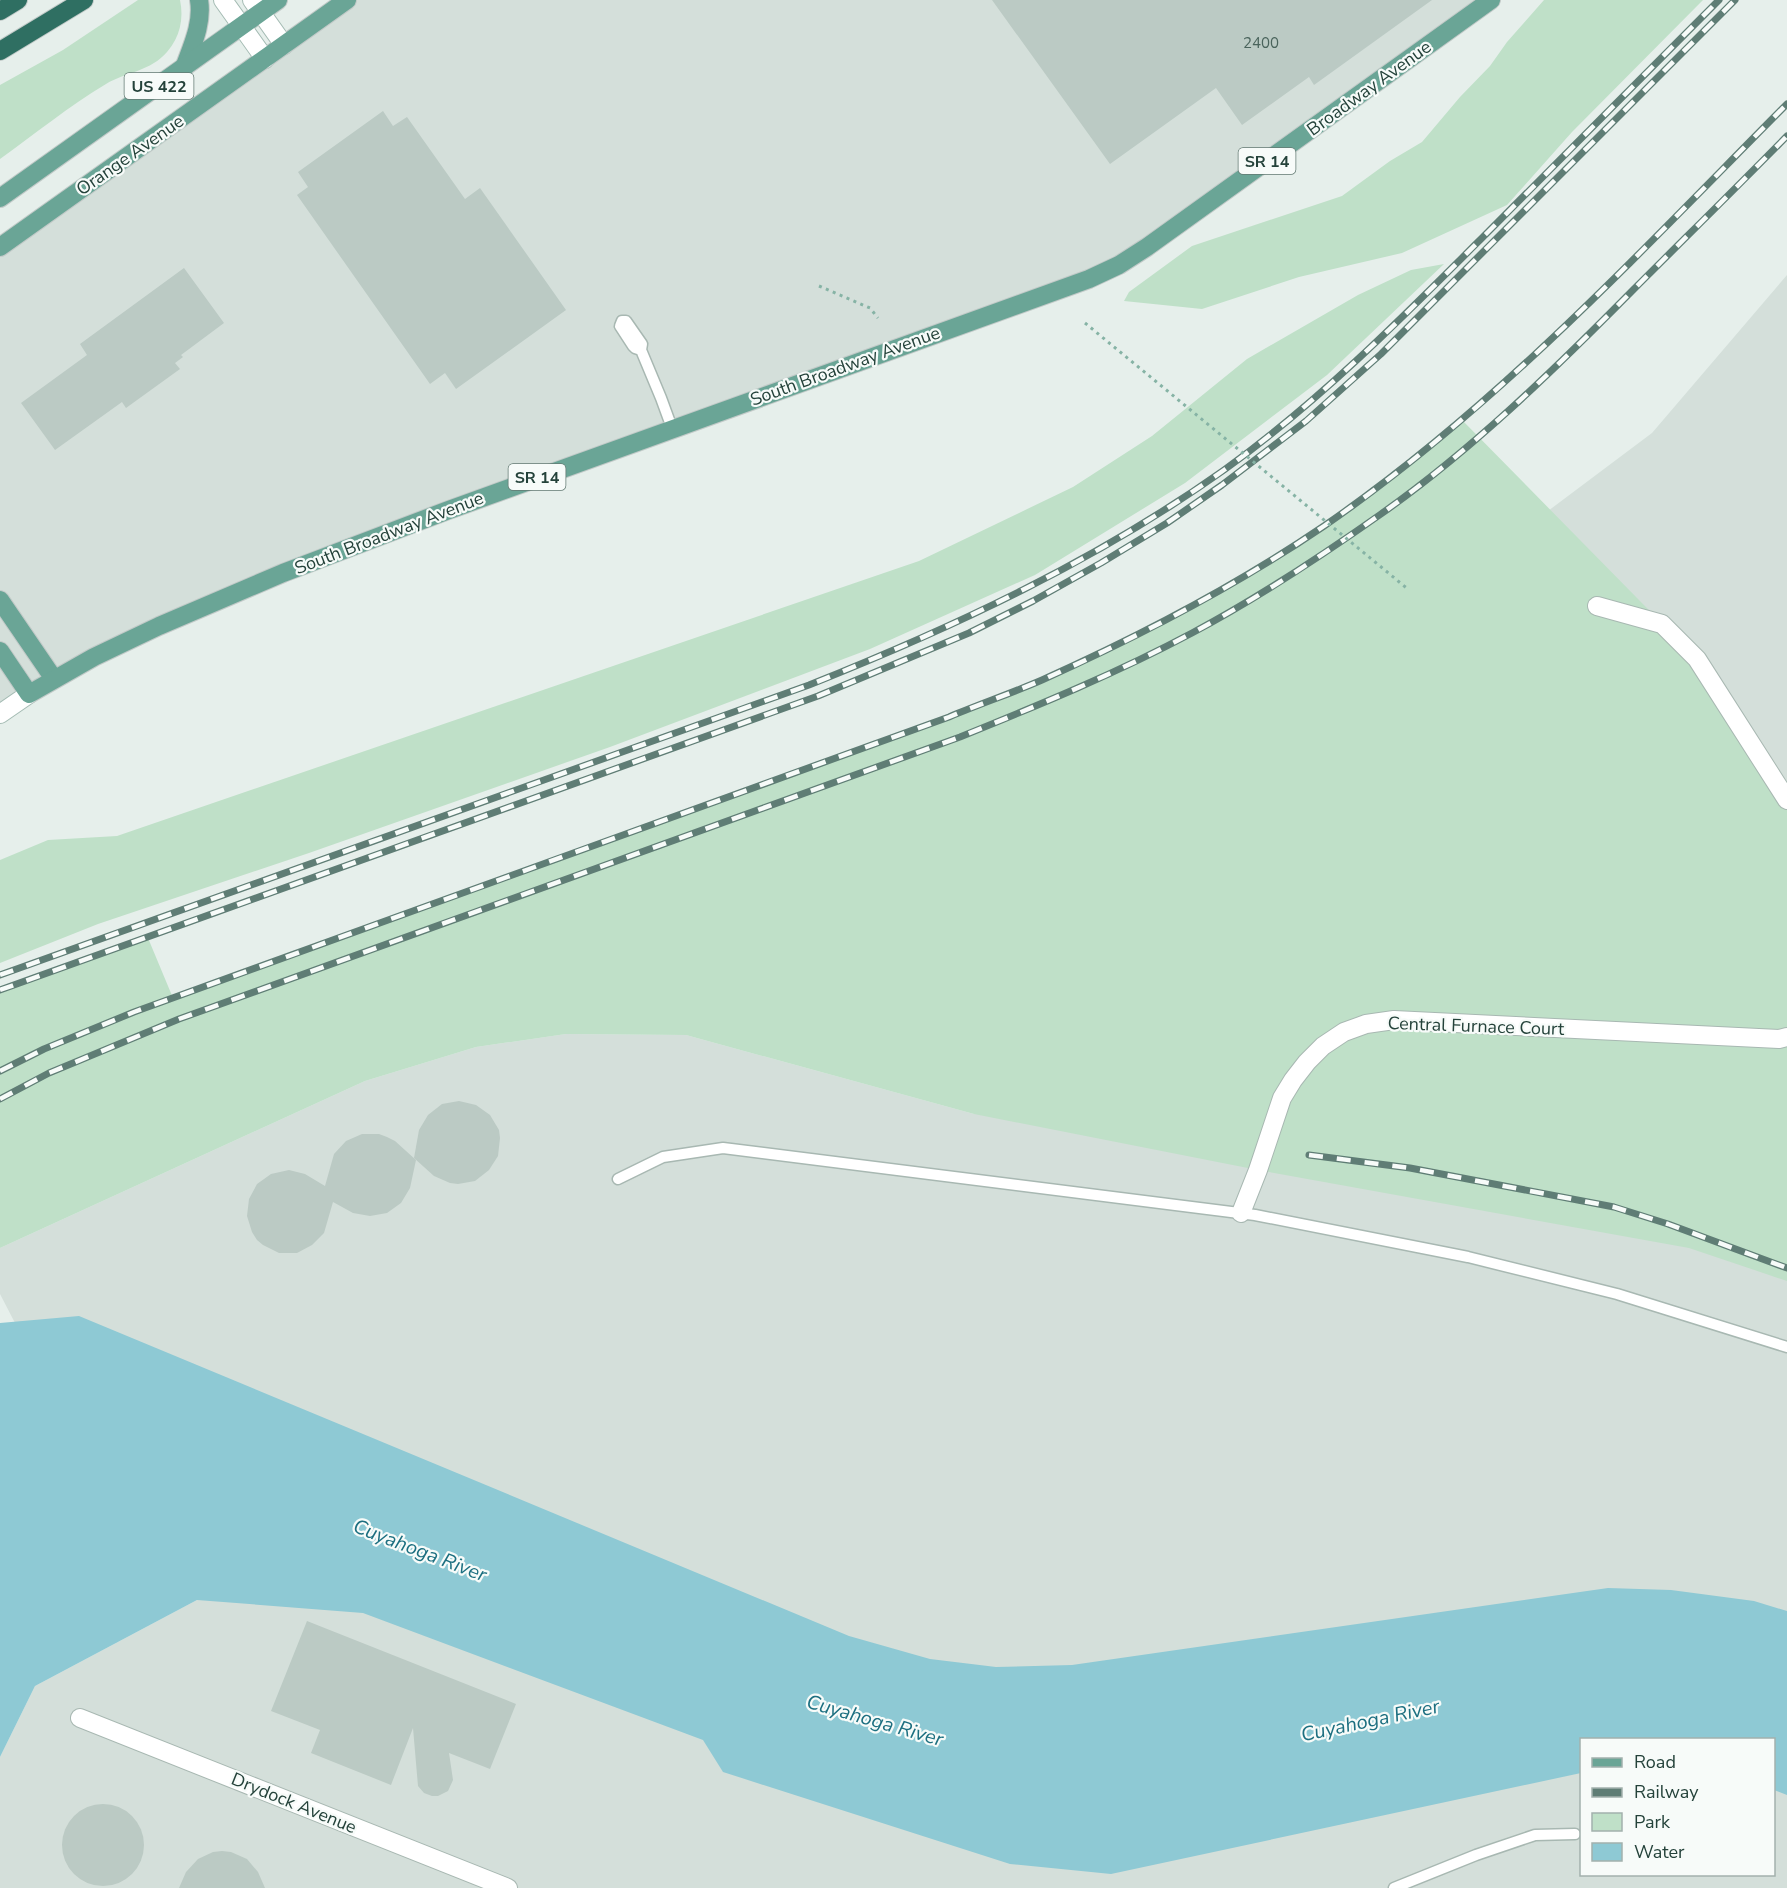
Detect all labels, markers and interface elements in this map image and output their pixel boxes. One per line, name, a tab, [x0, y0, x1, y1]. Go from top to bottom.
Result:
house number: 2400	[1243, 33, 1279, 53]
street label: Broadway Avenue	[1302, 35, 1436, 141]
road number: US 422	[124, 73, 194, 99]
street label: Orange Avenue	[72, 109, 188, 201]
road number: SR 14	[1238, 148, 1296, 174]
street label: South Broadway Avenue	[747, 320, 943, 412]
road number: SR 14	[508, 464, 566, 490]
street label: South Broadway Avenue	[291, 486, 487, 580]
street label: Central Furnace Court	[1387, 1011, 1565, 1041]
water label: Cuyahoga River	[349, 1513, 491, 1589]
water label: Cuyahoga River	[803, 1688, 947, 1753]
water label: Cuyahoga River	[1298, 1692, 1443, 1748]
legend	[1580, 1738, 1775, 1876]
text: Road	[1634, 1750, 1676, 1774]
street label: Drydock Avenue	[228, 1767, 360, 1839]
text: Railway	[1634, 1780, 1699, 1804]
text: Park	[1634, 1810, 1671, 1834]
text: Water	[1634, 1840, 1685, 1864]

